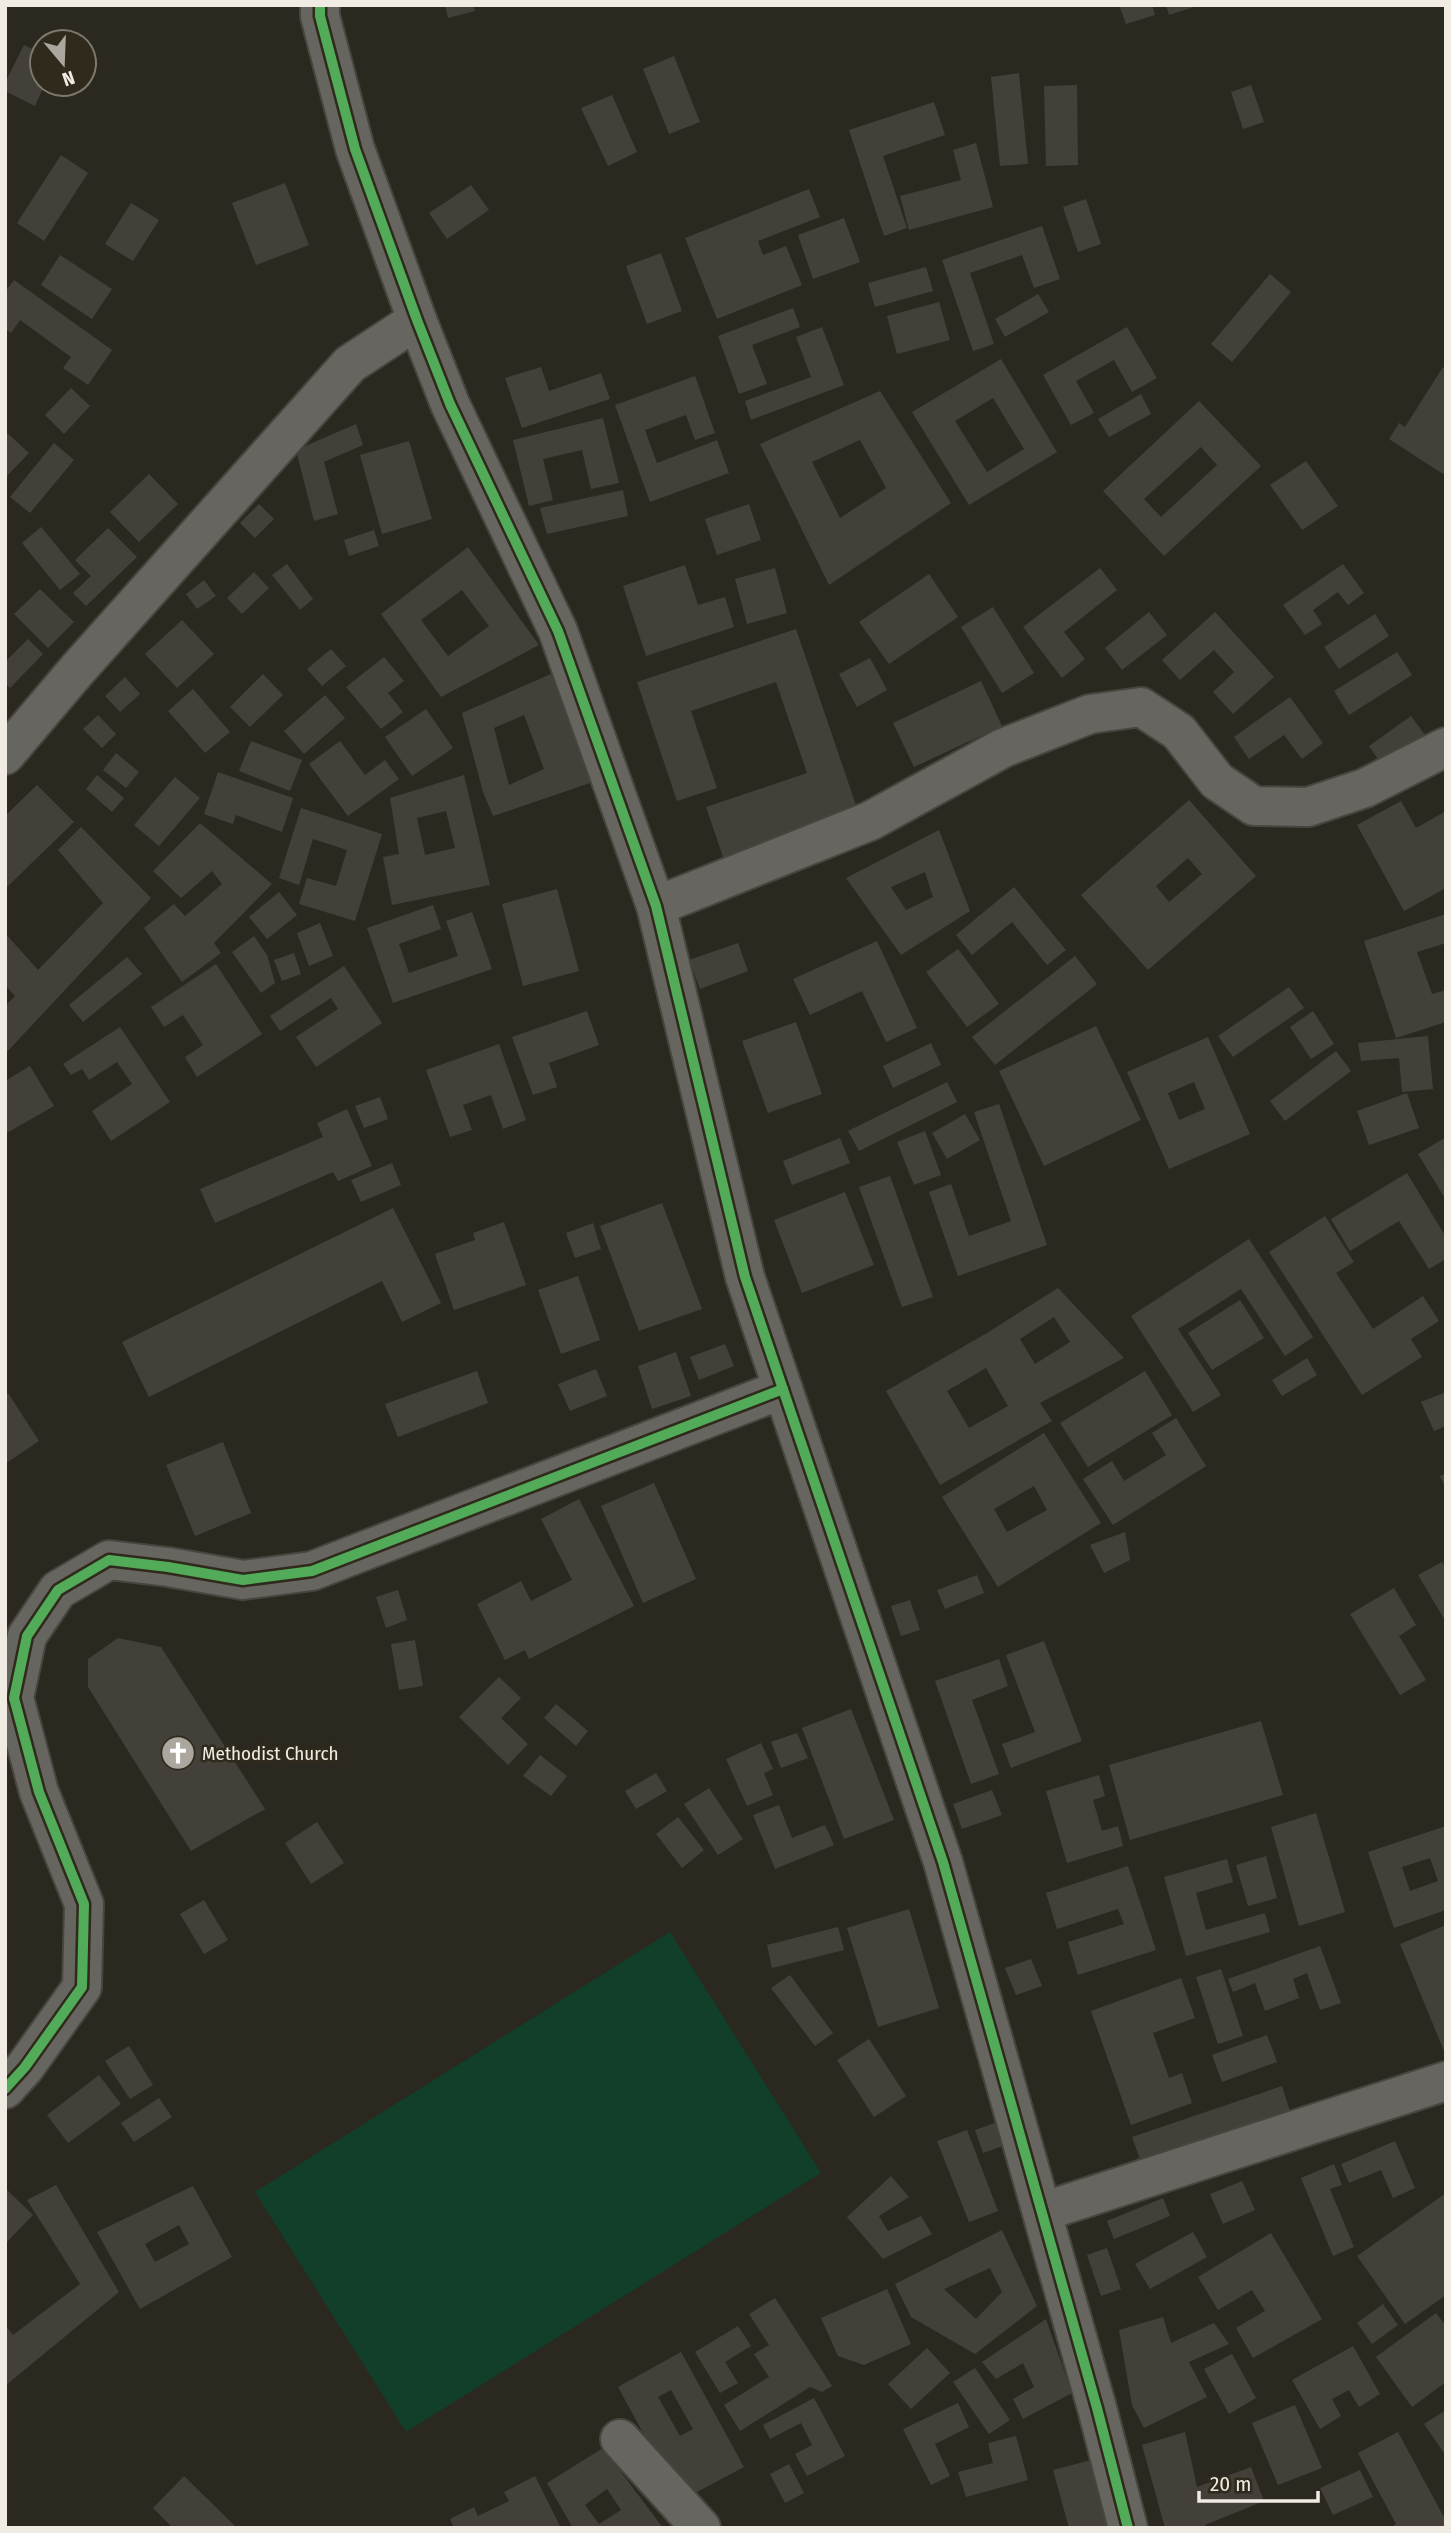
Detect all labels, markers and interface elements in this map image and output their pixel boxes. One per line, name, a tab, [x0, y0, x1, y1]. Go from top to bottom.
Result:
north arrow	[28, 28, 98, 98]
text: N	[59, 66, 78, 91]
church icon: Methodist Church	[159, 1734, 197, 1772]
place label: Methodist Church	[202, 1742, 339, 1765]
scale bar	[1199, 2460, 1318, 2504]
text: 20 m	[1210, 2471, 1251, 2497]

